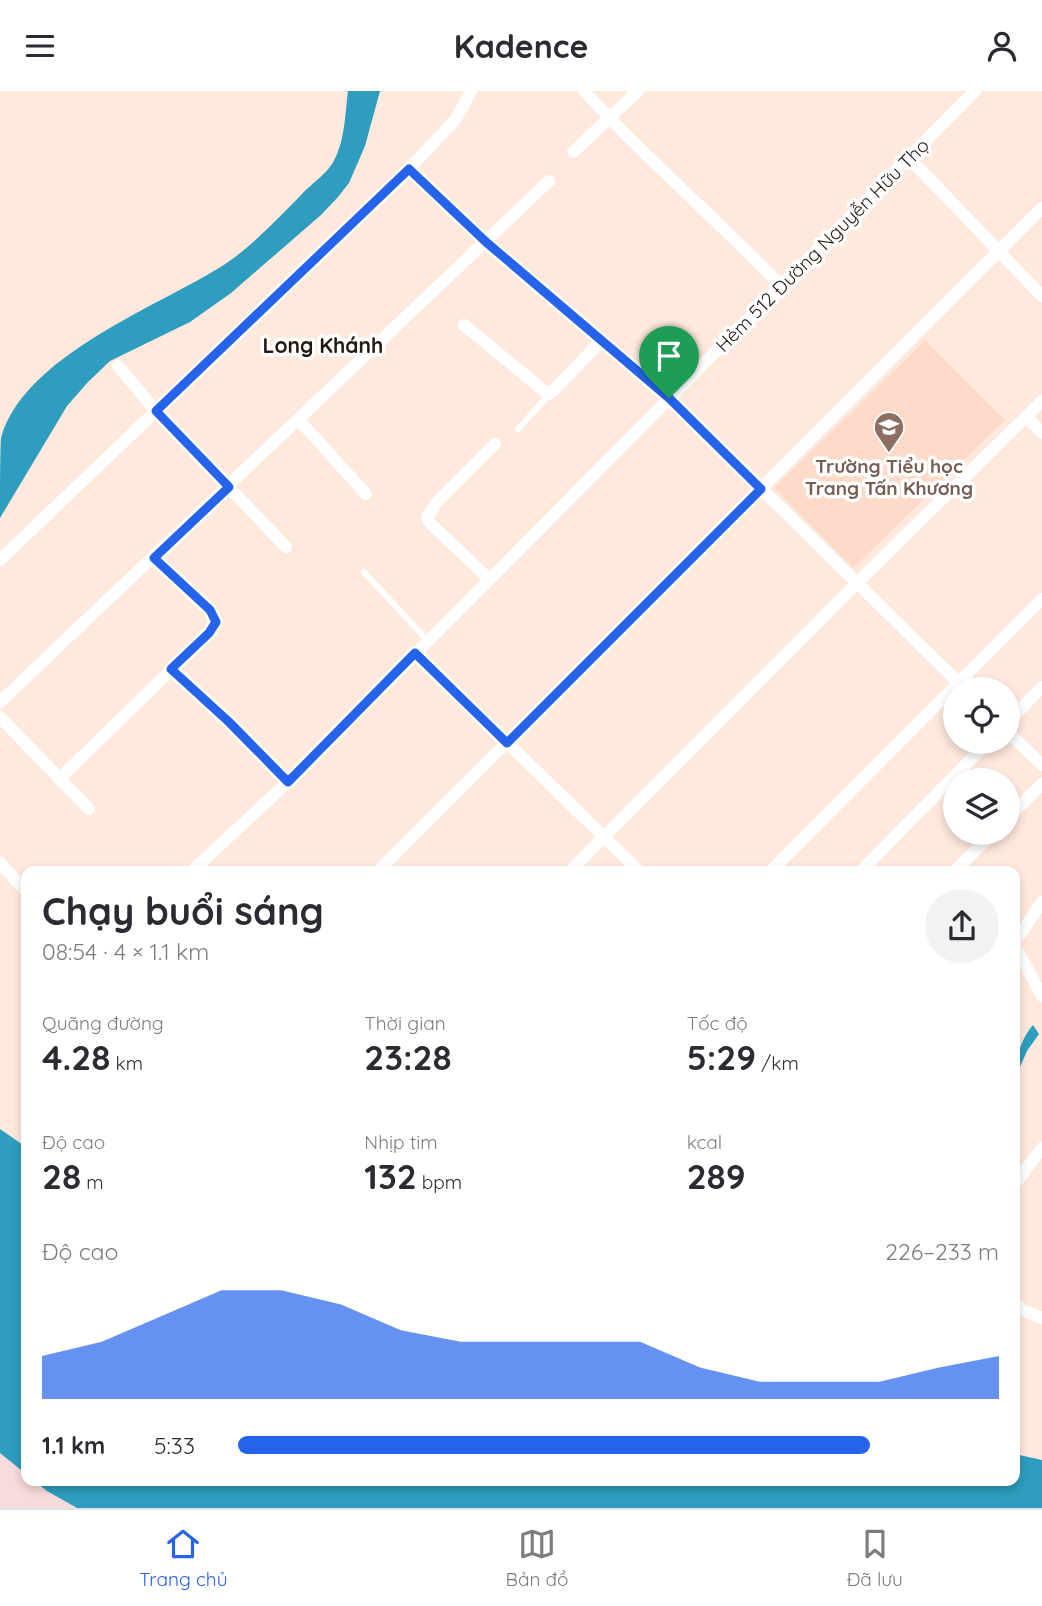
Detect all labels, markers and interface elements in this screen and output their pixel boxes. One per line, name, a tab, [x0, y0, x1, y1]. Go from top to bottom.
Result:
text: Kadence	[454, 26, 588, 66]
icon: menu	[21, 27, 59, 65]
icon: person	[983, 27, 1021, 65]
street label: Hẻm 512 Đường Nguyễn Hữu Thọ	[710, 133, 934, 357]
pin	[639, 326, 699, 398]
district label: Long Khánh	[263, 332, 383, 358]
icon: arrive	[650, 337, 688, 375]
school or university icon: Trường Tiểu học Trang Tấn Khương	[872, 410, 906, 454]
place label: Trường Tiểu học Trang Tấn Khương	[805, 454, 973, 500]
map controls	[943, 677, 1020, 845]
button: locate	[943, 677, 1020, 754]
button: layers	[943, 768, 1020, 845]
text: Chạy buổi sáng	[42, 887, 324, 935]
button: share	[925, 889, 999, 963]
text: 08:54 · 4 × 1.1 km	[42, 937, 209, 966]
text: Quãng đường	[42, 1011, 164, 1035]
text: Thời gian	[364, 1011, 446, 1035]
text: Tốc độ	[687, 1011, 748, 1035]
text: 4.28	[42, 1035, 110, 1079]
text: 23:28	[364, 1035, 452, 1079]
text: 5:29	[687, 1035, 756, 1079]
text: km	[110, 1051, 143, 1075]
text: /km	[756, 1051, 799, 1075]
text: Độ cao	[42, 1130, 105, 1154]
text: Nhịp tim	[364, 1130, 438, 1154]
text: kcal	[687, 1130, 722, 1154]
text: 28	[42, 1154, 81, 1198]
text: 132	[364, 1154, 417, 1198]
text: 289	[687, 1154, 746, 1198]
text: m	[81, 1170, 104, 1194]
text: bpm	[417, 1170, 462, 1194]
text: Độ cao	[42, 1237, 118, 1266]
text: 226–233 m	[885, 1237, 999, 1266]
text: 1.1 km	[42, 1431, 105, 1460]
text: 5:33	[154, 1431, 195, 1460]
tab: Trang chủ	[139, 1525, 227, 1591]
tab: Bản đồ	[506, 1525, 569, 1591]
tab: Đã lưu	[847, 1525, 903, 1591]

